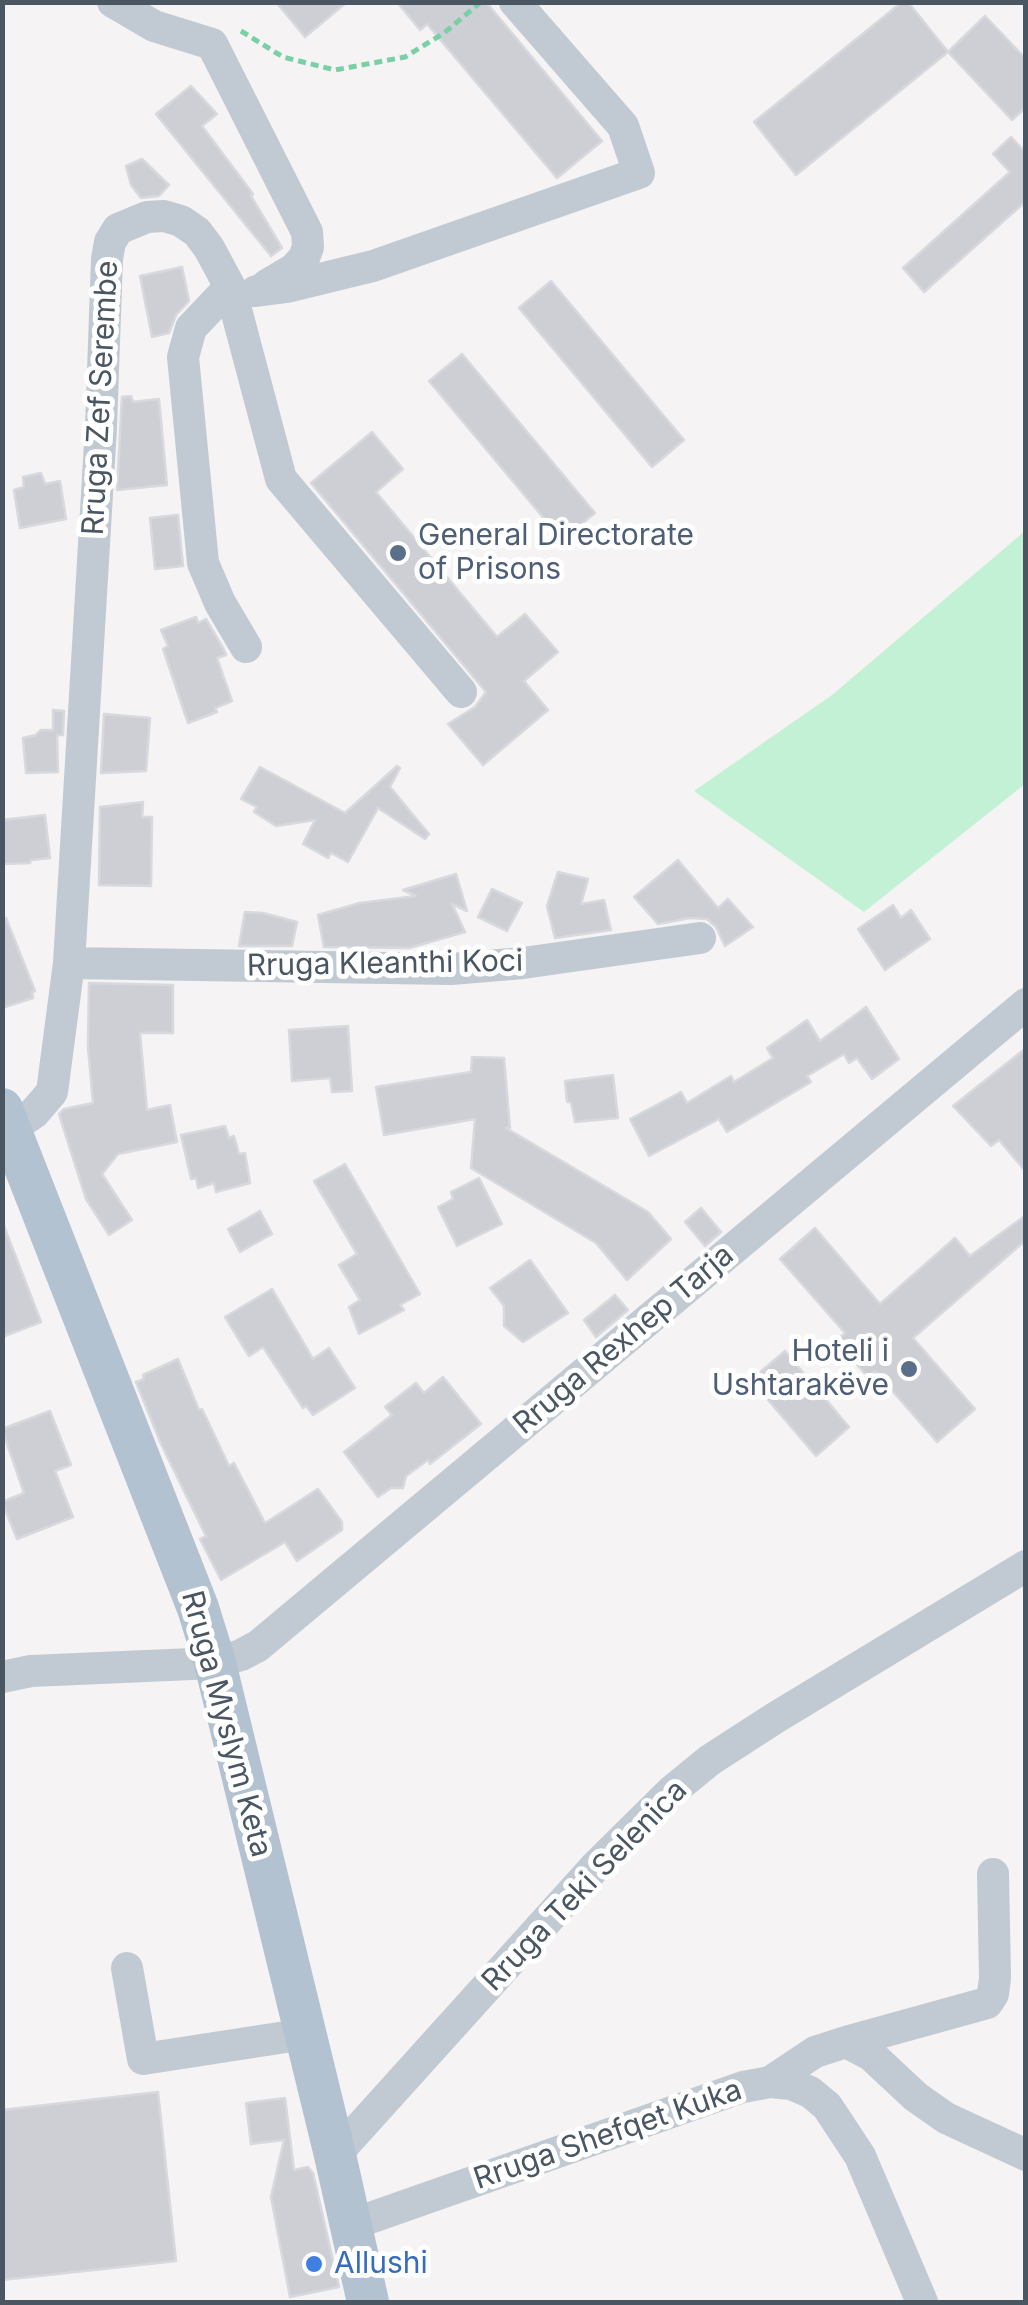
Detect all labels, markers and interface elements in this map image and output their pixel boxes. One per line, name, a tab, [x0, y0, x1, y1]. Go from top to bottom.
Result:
street label: Rruga Zef Serembe	[76, 260, 126, 536]
place label: General Directorate of Prisons	[418, 518, 694, 588]
marker: General Directorate of Prisons	[387, 542, 409, 564]
street label: Rruga Kleanthi Koci	[246, 944, 524, 984]
street label: Rruga Rexhep Tarja	[507, 1238, 741, 1442]
place label: Hoteli i Ushtarakëve	[712, 1334, 889, 1404]
marker: Hoteli i Ushtarakëve	[898, 1358, 920, 1380]
street label: Rruga Myslym Keta	[173, 1587, 279, 1861]
street label: Rruga Teki Selenica	[475, 1773, 695, 1999]
street label: Rruga Shefqet Kuka	[469, 2072, 747, 2198]
place label: Allushi	[334, 2246, 428, 2282]
marker: Allushi	[303, 2253, 325, 2275]

